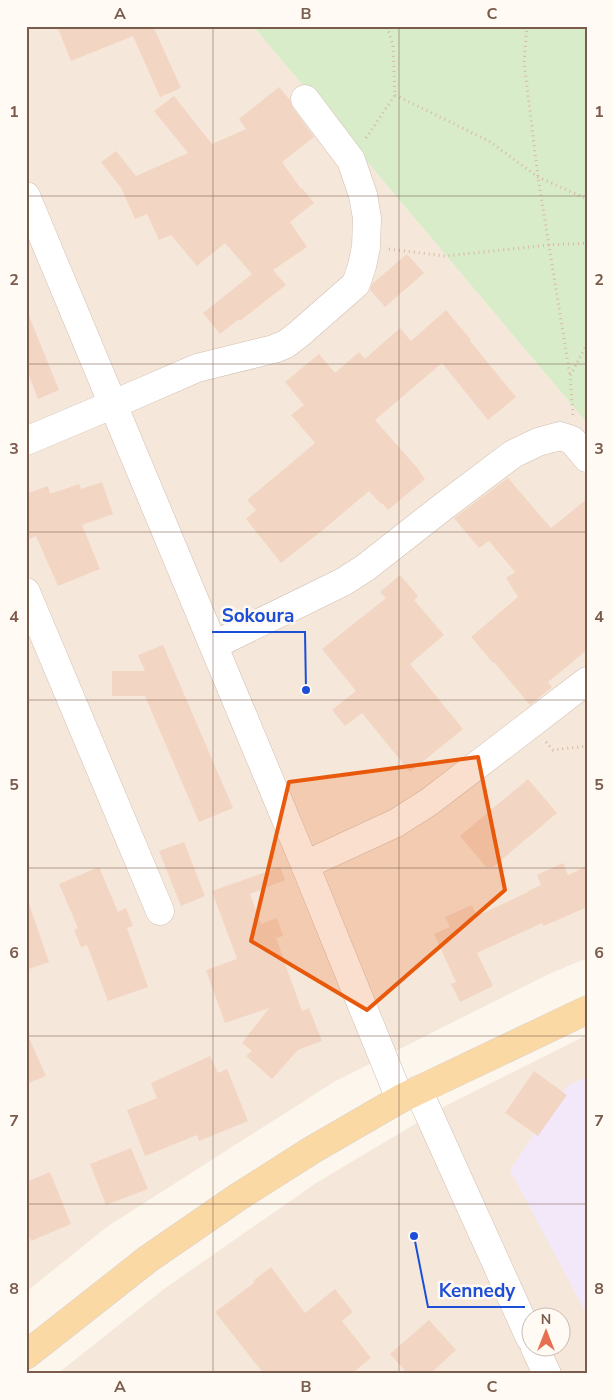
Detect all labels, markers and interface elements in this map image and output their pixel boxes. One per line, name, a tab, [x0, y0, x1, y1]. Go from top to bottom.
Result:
text: A	[114, 3, 126, 25]
text: B	[300, 3, 312, 25]
text: C	[487, 3, 498, 25]
text: 1	[9, 101, 19, 123]
text: 1	[594, 101, 604, 123]
text: 2	[9, 269, 19, 291]
text: 2	[594, 269, 604, 291]
text: 3	[9, 438, 19, 460]
text: 3	[594, 438, 604, 460]
callout: Sokoura	[212, 598, 305, 632]
text: Sokoura	[222, 603, 294, 629]
text: 4	[9, 606, 19, 628]
text: 4	[594, 606, 604, 628]
text: 5	[9, 774, 19, 796]
text: 5	[594, 774, 604, 796]
text: 6	[9, 942, 19, 964]
text: 6	[594, 942, 604, 964]
text: 7	[9, 1110, 19, 1132]
text: 7	[594, 1110, 604, 1132]
callout: Kennedy	[428, 1273, 525, 1307]
text: 8	[9, 1278, 19, 1300]
text: Kennedy	[439, 1278, 516, 1304]
text: 8	[594, 1278, 604, 1300]
north arrow	[520, 1308, 570, 1358]
text: N	[541, 1310, 551, 1329]
text: A	[114, 1376, 126, 1398]
text: B	[300, 1376, 312, 1398]
text: C	[487, 1376, 498, 1398]

